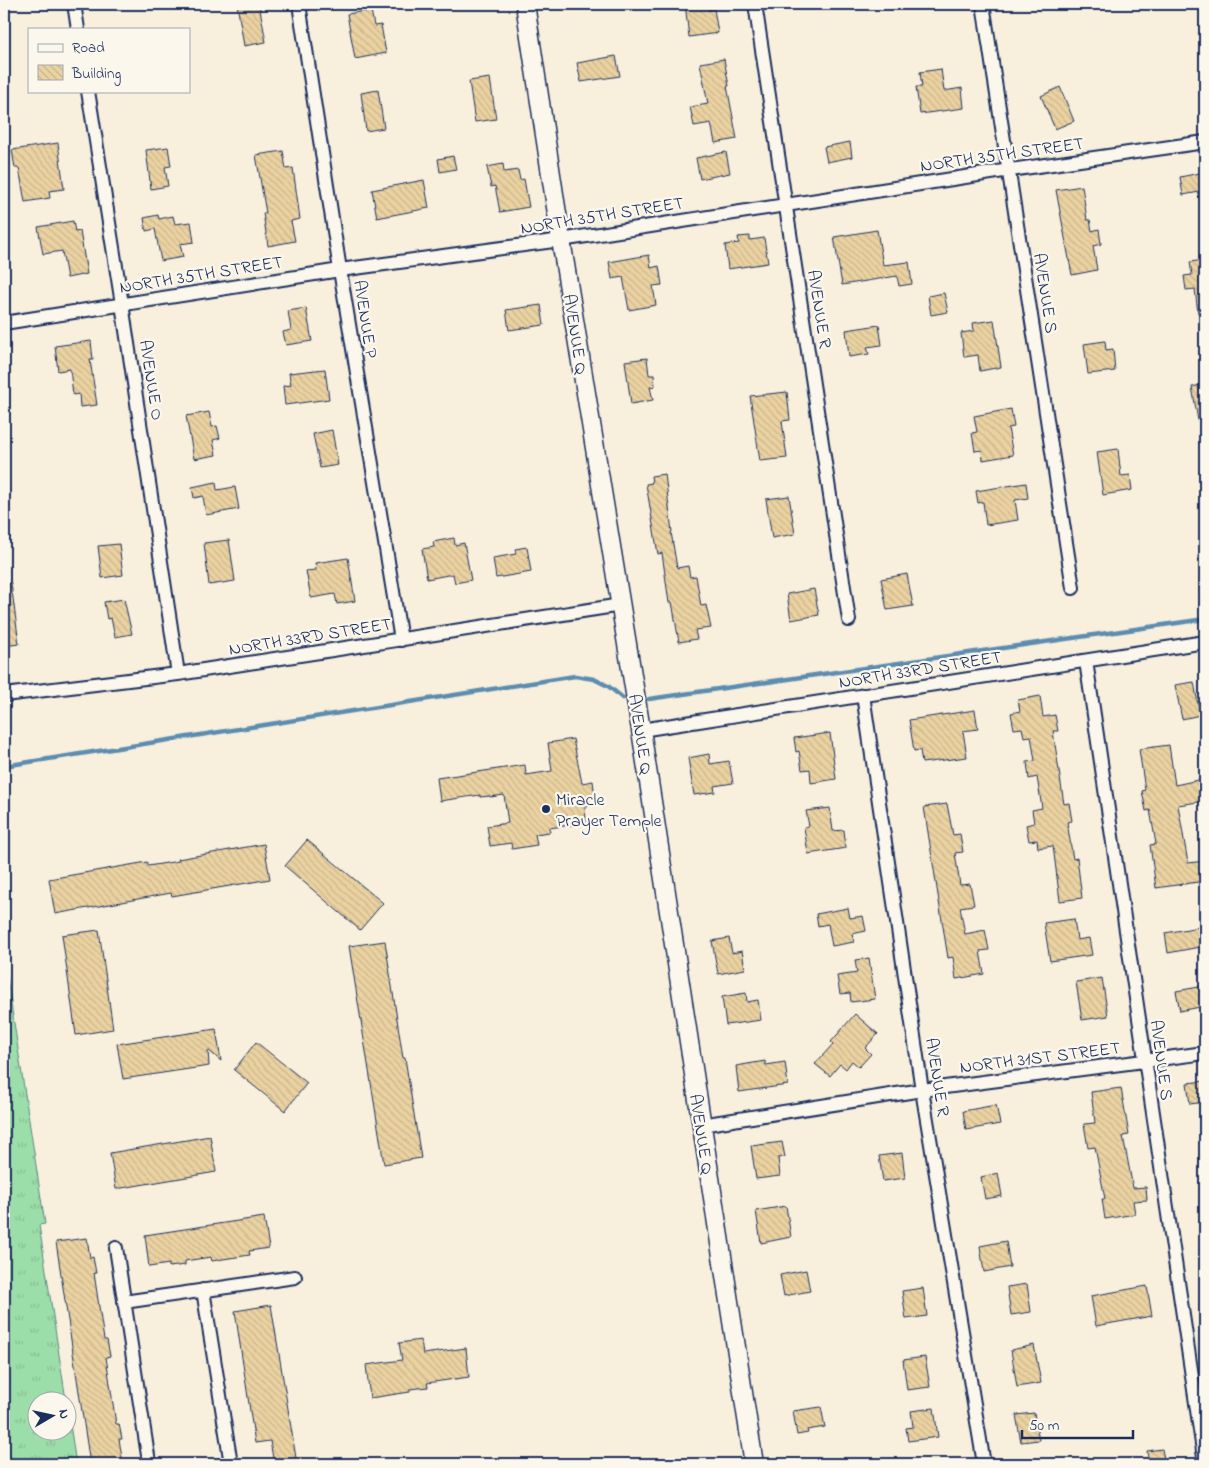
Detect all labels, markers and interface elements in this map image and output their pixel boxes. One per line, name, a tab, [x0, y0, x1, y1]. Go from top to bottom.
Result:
legend	[28, 28, 190, 92]
text: Road	[72, 37, 105, 59]
text: Building	[71, 63, 121, 86]
street label: NORTH 35TH STREET	[919, 132, 1086, 180]
street label: NORTH 35TH STREET	[519, 191, 686, 243]
street label: NORTH 35TH STREET	[118, 250, 285, 302]
street label: AVENUE S	[1025, 251, 1063, 335]
street label: AVENUE R	[799, 268, 837, 351]
street label: AVENUE P	[345, 278, 383, 361]
street label: AVENUE Q	[555, 292, 593, 377]
street label: AVENUE O	[131, 338, 169, 422]
street label: NORTH 33RD STREET	[227, 612, 394, 664]
street label: NORTH 33RD STREET	[837, 645, 1004, 697]
street label: AVENUE Q	[620, 692, 658, 777]
place label: Miracle Prayer Temple	[556, 788, 662, 835]
marker: Miracle Prayer Temple	[540, 803, 552, 815]
street label: AVENUE S	[1142, 1018, 1179, 1102]
street label: AVENUE R	[917, 1036, 955, 1119]
street label: NORTH 31ST STREET	[958, 1036, 1122, 1082]
street label: AVENUE Q	[681, 1092, 719, 1177]
north arrow	[28, 1390, 78, 1440]
text: N	[52, 1408, 74, 1421]
scale bar	[1022, 1408, 1133, 1440]
text: 50 m	[1029, 1415, 1060, 1437]

